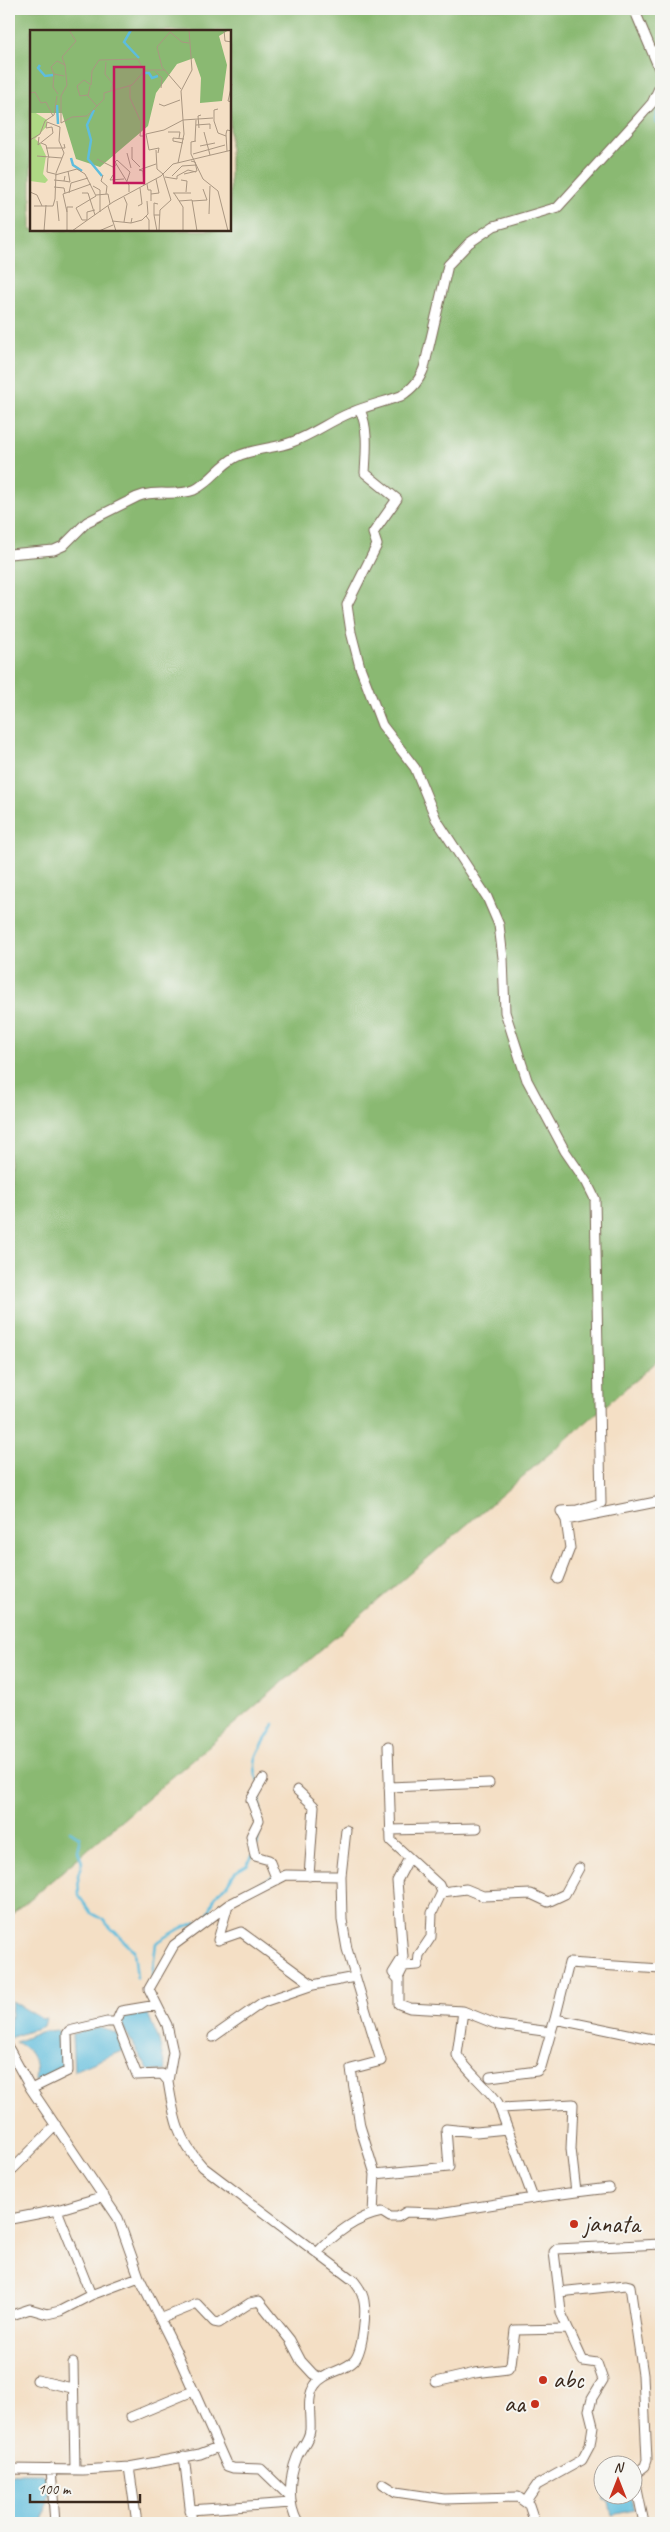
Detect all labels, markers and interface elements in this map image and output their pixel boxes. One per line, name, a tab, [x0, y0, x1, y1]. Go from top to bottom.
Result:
inset map	[30, 30, 231, 231]
place label: janata	[582, 2208, 643, 2240]
marker: janata	[568, 2218, 580, 2230]
place label: abc	[553, 2364, 585, 2396]
marker: abc	[537, 2374, 549, 2386]
place label: aa	[504, 2388, 527, 2420]
marker: aa	[529, 2398, 541, 2410]
north arrow	[592, 2454, 642, 2504]
text: N	[614, 2459, 625, 2476]
scale bar	[30, 2472, 140, 2504]
text: 100 m	[38, 2480, 72, 2499]

